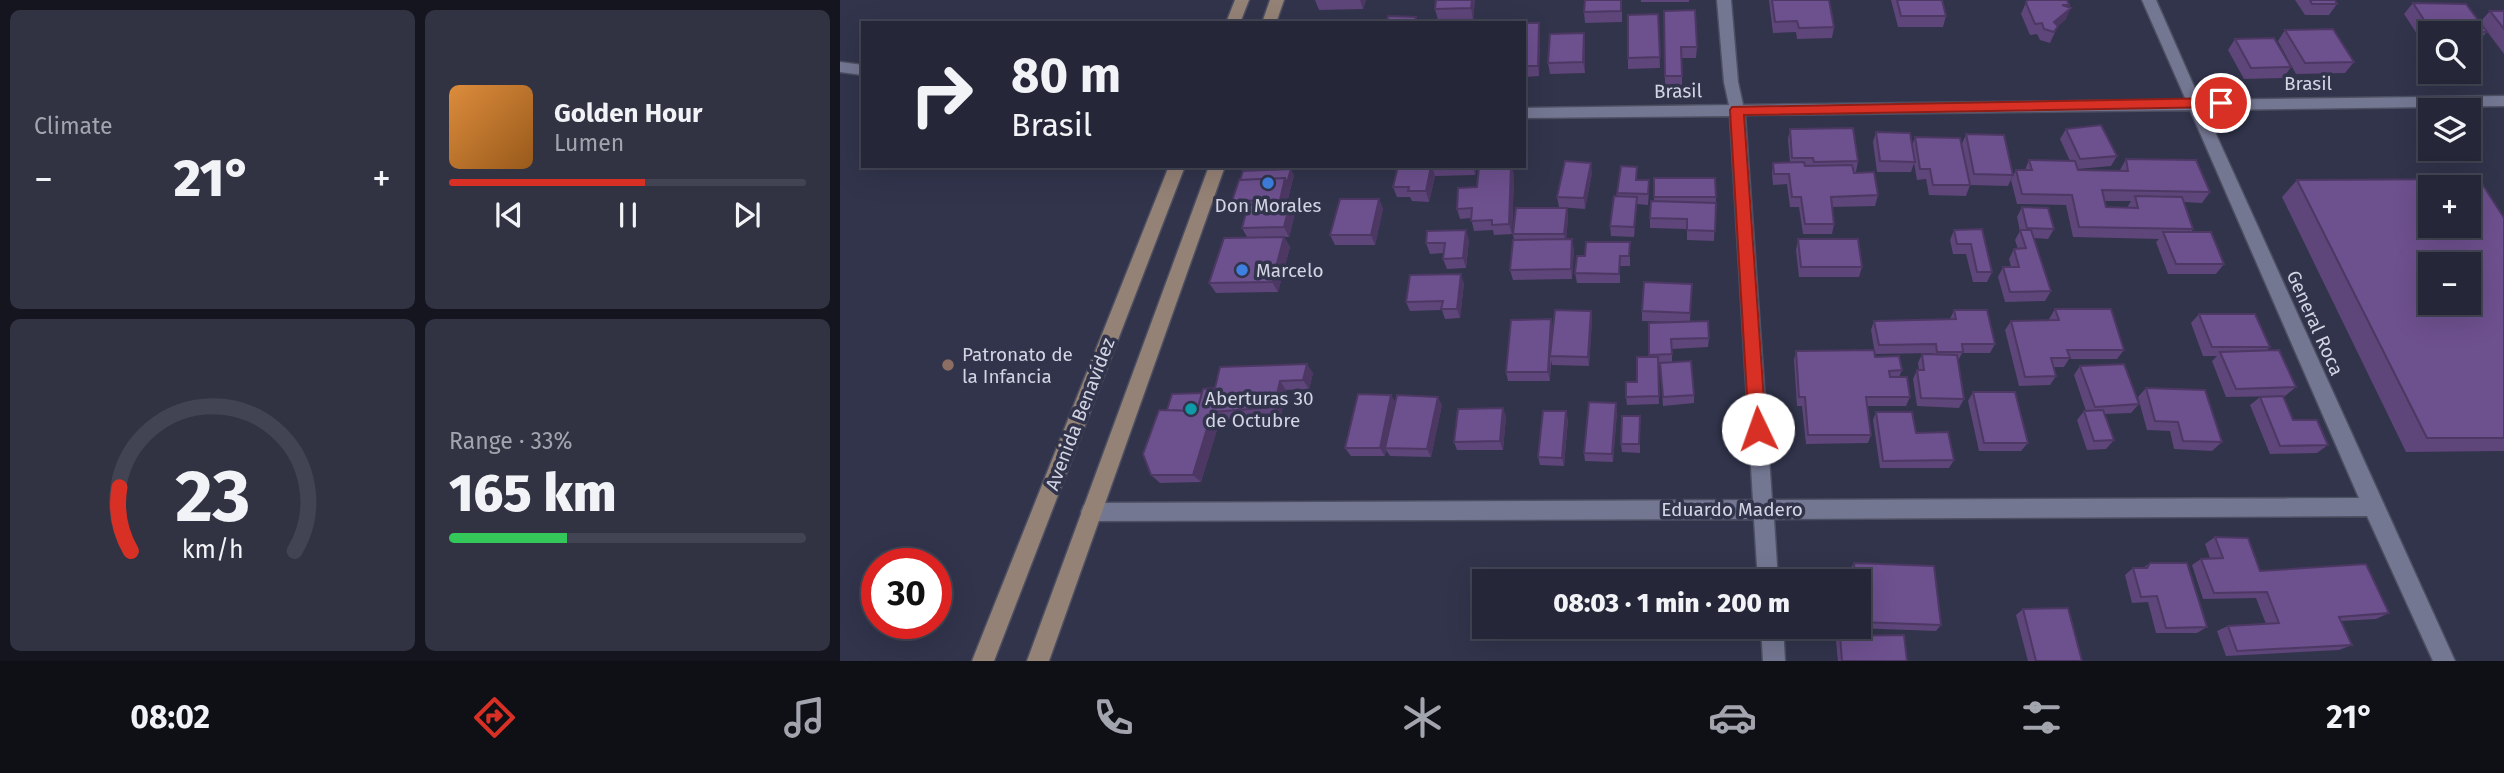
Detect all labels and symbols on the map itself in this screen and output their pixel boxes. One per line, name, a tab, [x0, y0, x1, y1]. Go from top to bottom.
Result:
street label: Brasil	[2284, 72, 2333, 95]
pin	[2191, 73, 2251, 133]
street label: Brasil	[1654, 79, 1703, 103]
marker: Don Morales	[1260, 175, 1276, 191]
place label: Don Morales	[1215, 194, 1322, 217]
place label: Marcelo	[1256, 259, 1324, 282]
marker: Marcelo	[1234, 262, 1250, 278]
street label: General Roca	[2282, 267, 2348, 379]
street label: Avenida Benavídez	[1040, 335, 1120, 493]
place label: Patronato de la Infancia	[962, 343, 1073, 388]
marker: Patronato de la Infancia	[940, 357, 956, 373]
place label: Aberturas 30 de Octubre	[1205, 387, 1314, 432]
position arrow	[1721, 392, 1795, 466]
marker: Aberturas 30 de Octubre	[1183, 401, 1199, 417]
street label: Eduardo Madero	[1661, 498, 1803, 521]
speed limit sign: 30	[861, 548, 952, 639]

